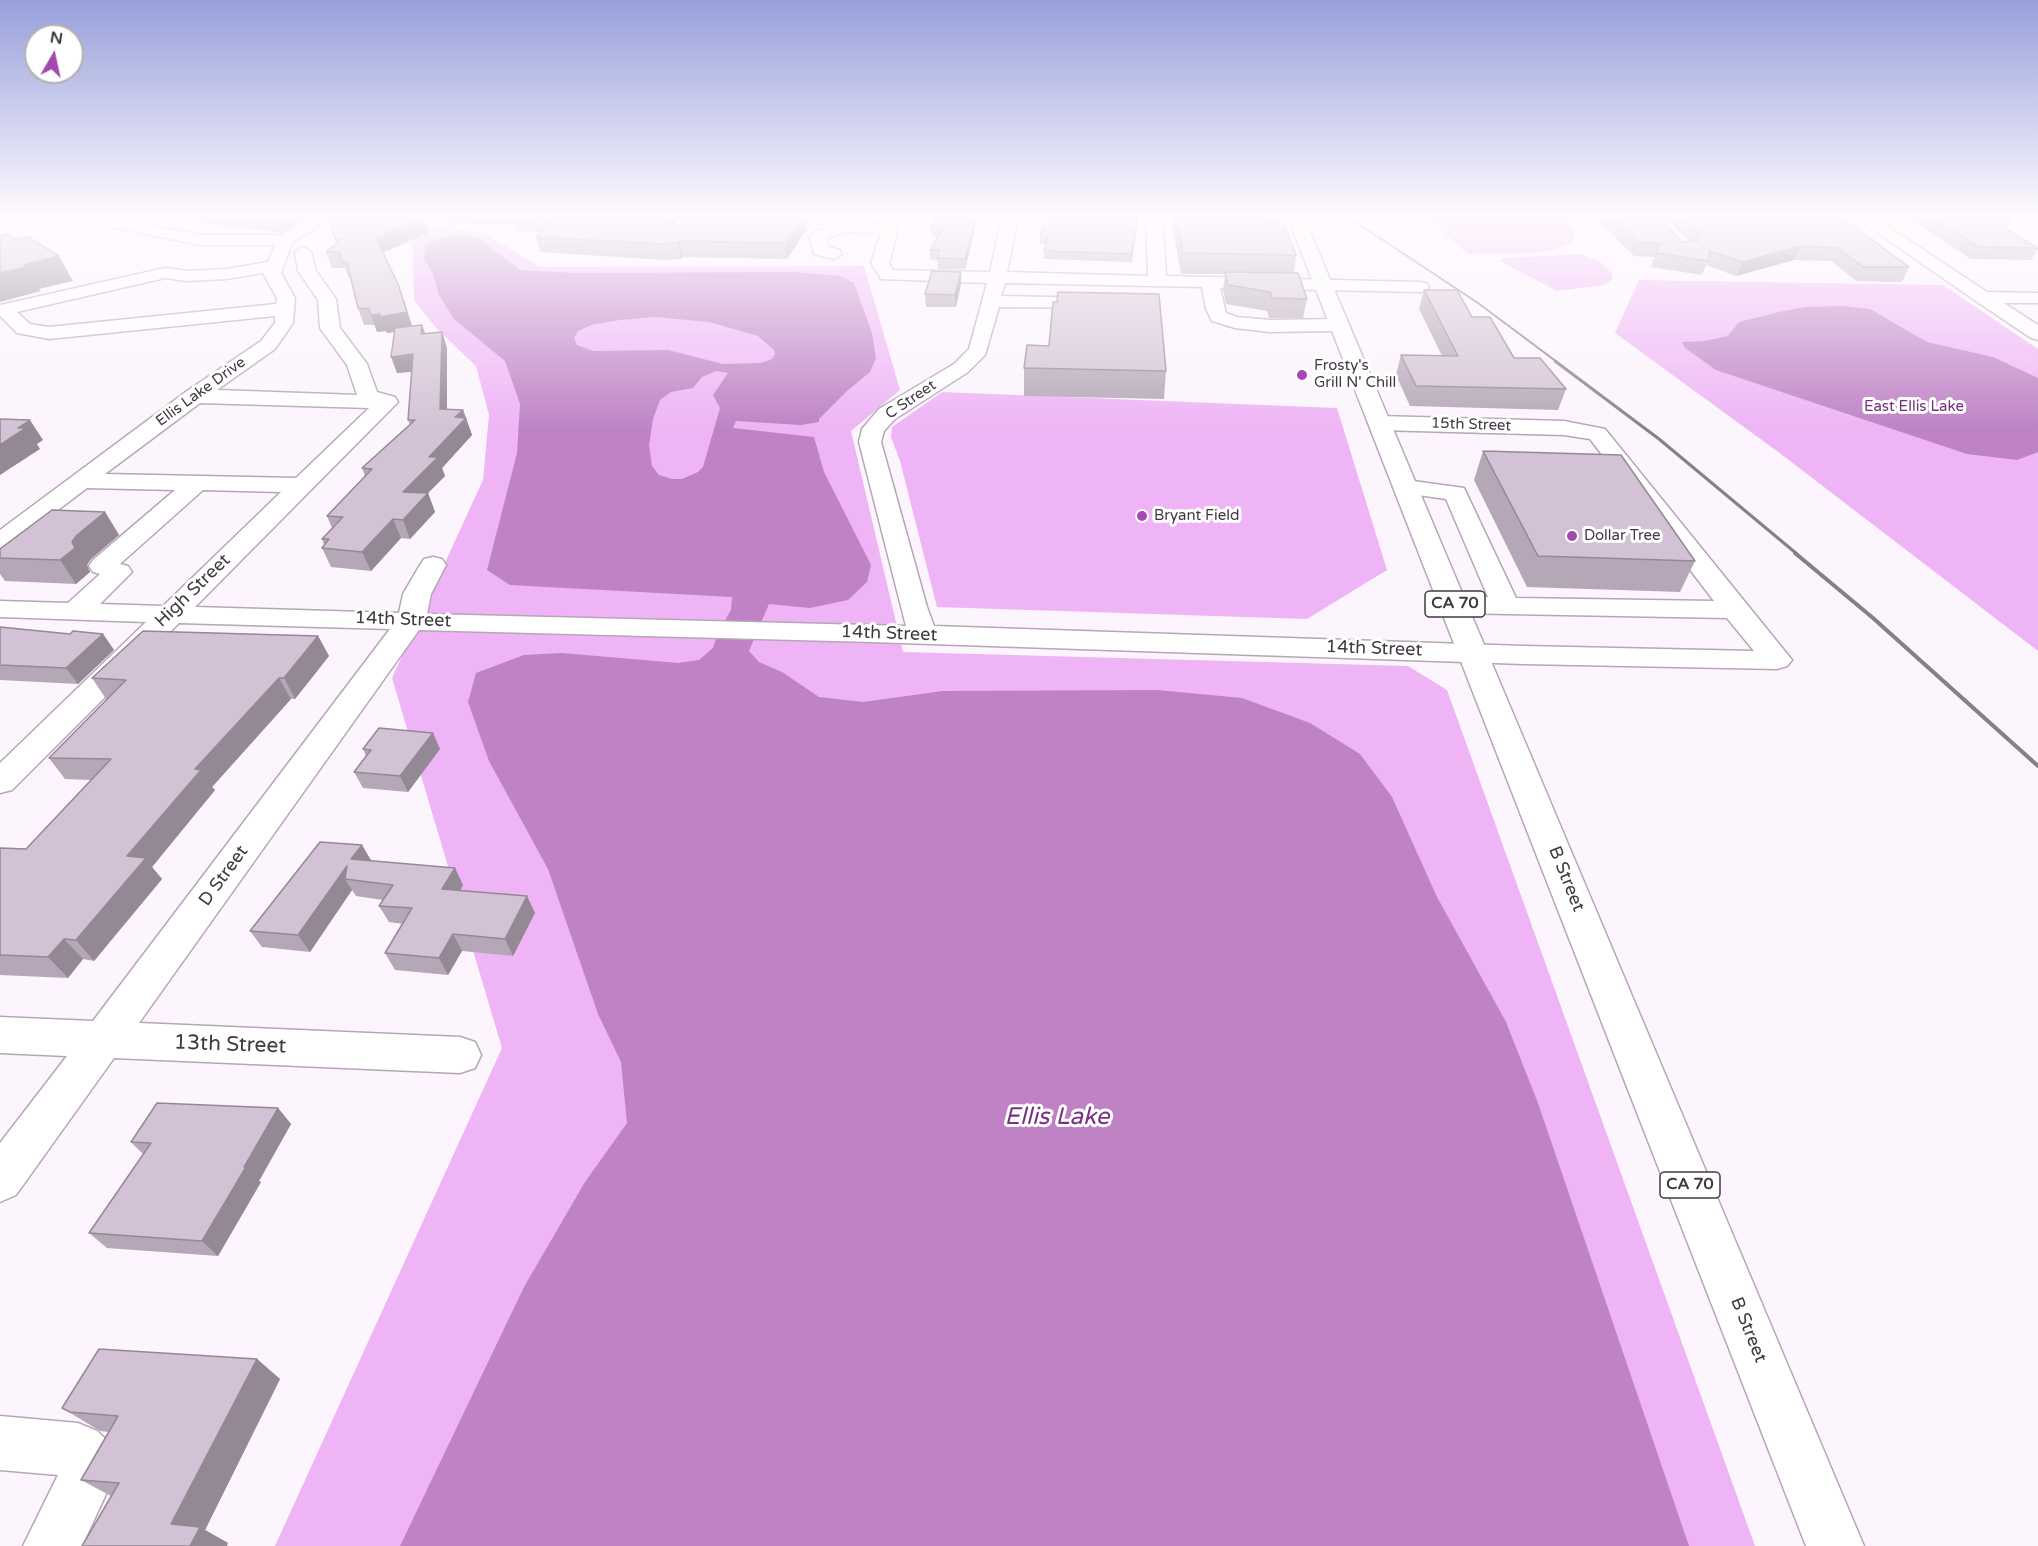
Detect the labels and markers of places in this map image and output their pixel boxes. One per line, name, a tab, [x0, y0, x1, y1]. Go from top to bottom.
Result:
place label: Frosty's Grill N' Chill	[1314, 357, 1396, 392]
marker: Frosty's Grill N' Chill	[1295, 368, 1309, 382]
place label: Bryant Field	[1154, 507, 1239, 525]
marker: Bryant Field	[1135, 509, 1149, 523]
place label: Dollar Tree	[1584, 527, 1660, 545]
marker: Dollar Tree	[1565, 529, 1579, 543]

